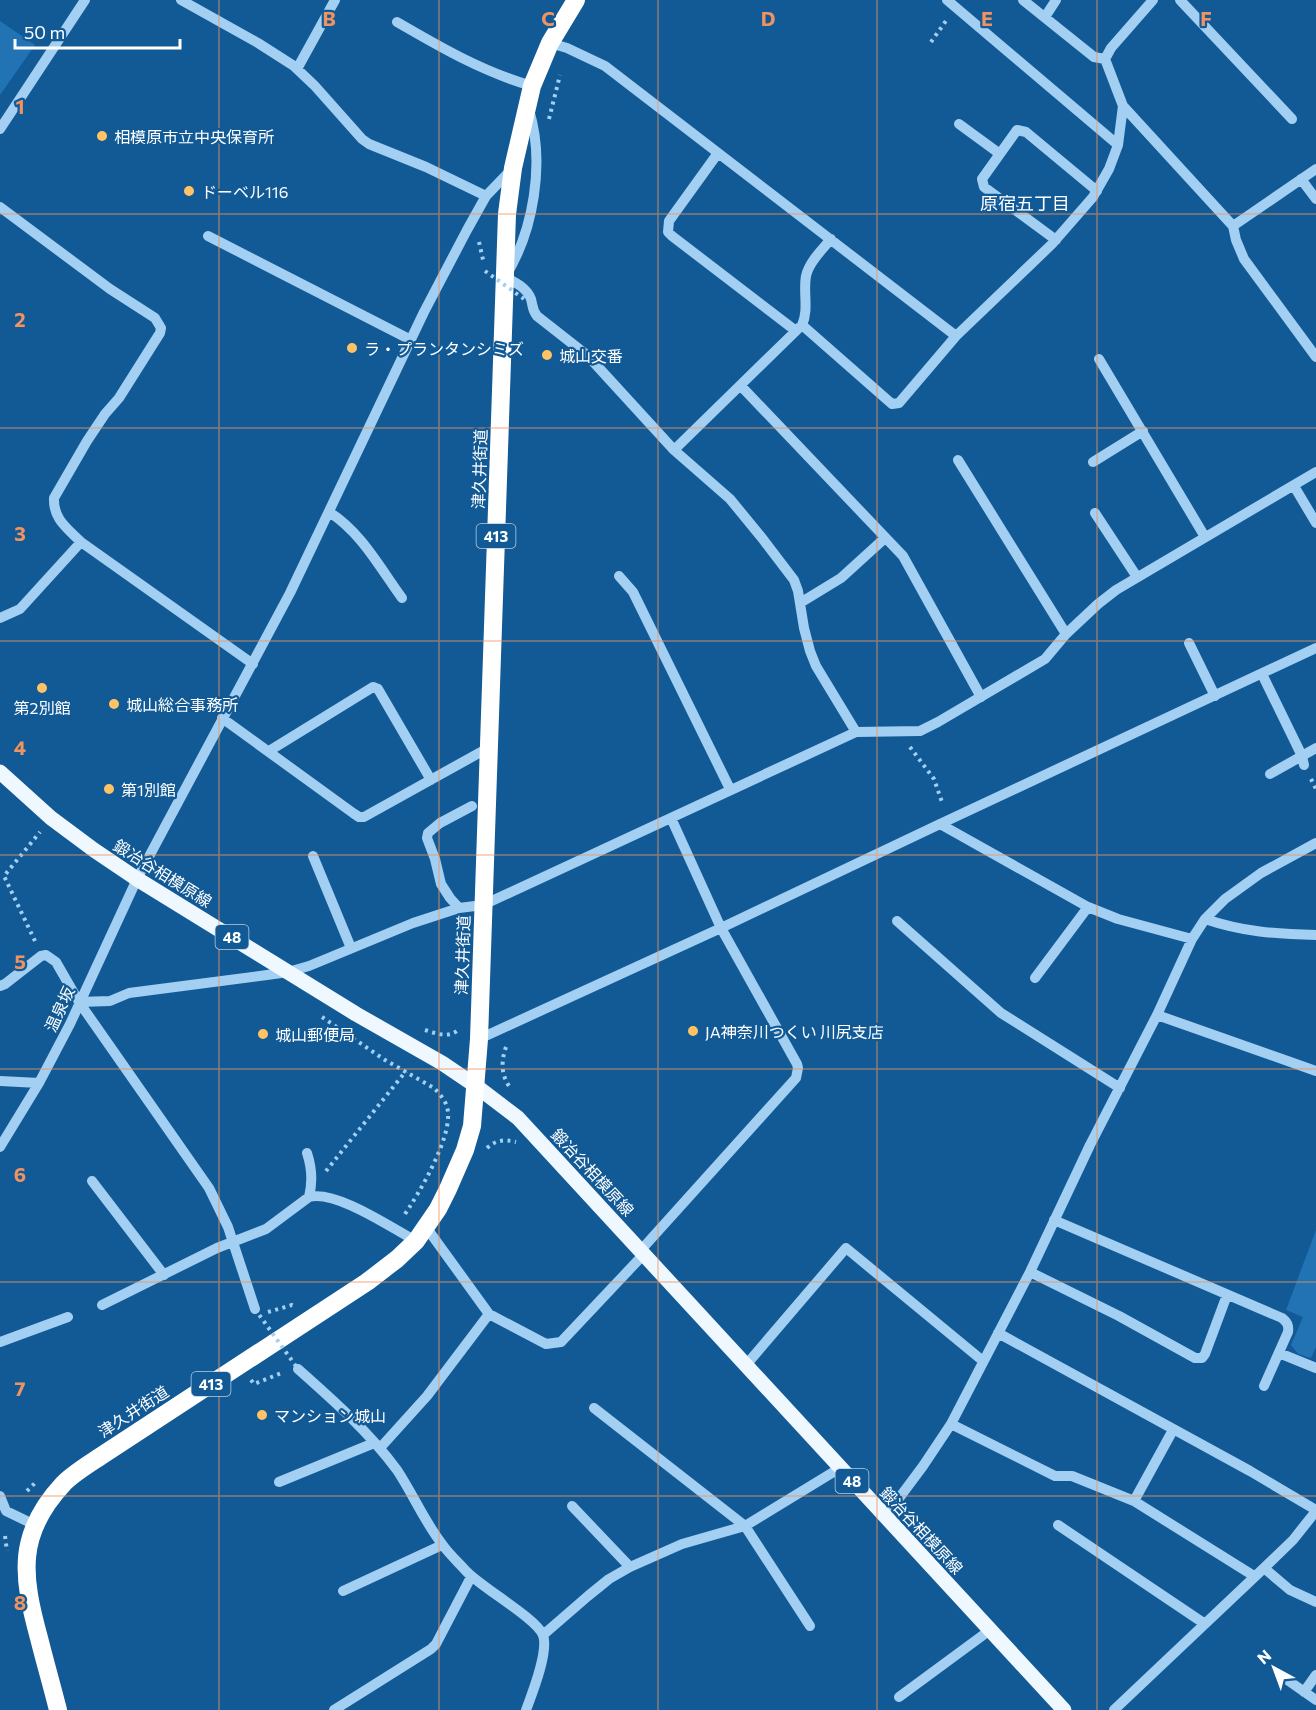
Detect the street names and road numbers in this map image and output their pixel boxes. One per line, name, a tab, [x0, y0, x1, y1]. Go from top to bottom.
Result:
street label: 津久井街道	[468, 429, 490, 509]
road number: 413	[476, 524, 516, 548]
street label: 鍛冶谷相模原線	[110, 835, 216, 911]
street label: 津久井街道	[451, 915, 473, 995]
road number: 48	[216, 925, 248, 949]
street label: 温泉坂	[40, 983, 78, 1035]
street label: 鍛冶谷相模原線	[548, 1125, 638, 1219]
road number: 413	[192, 1372, 230, 1396]
street label: 津久井街道	[94, 1381, 172, 1441]
road number: 48	[836, 1469, 868, 1493]
street label: 鍛冶谷相模原線	[877, 1483, 967, 1577]

